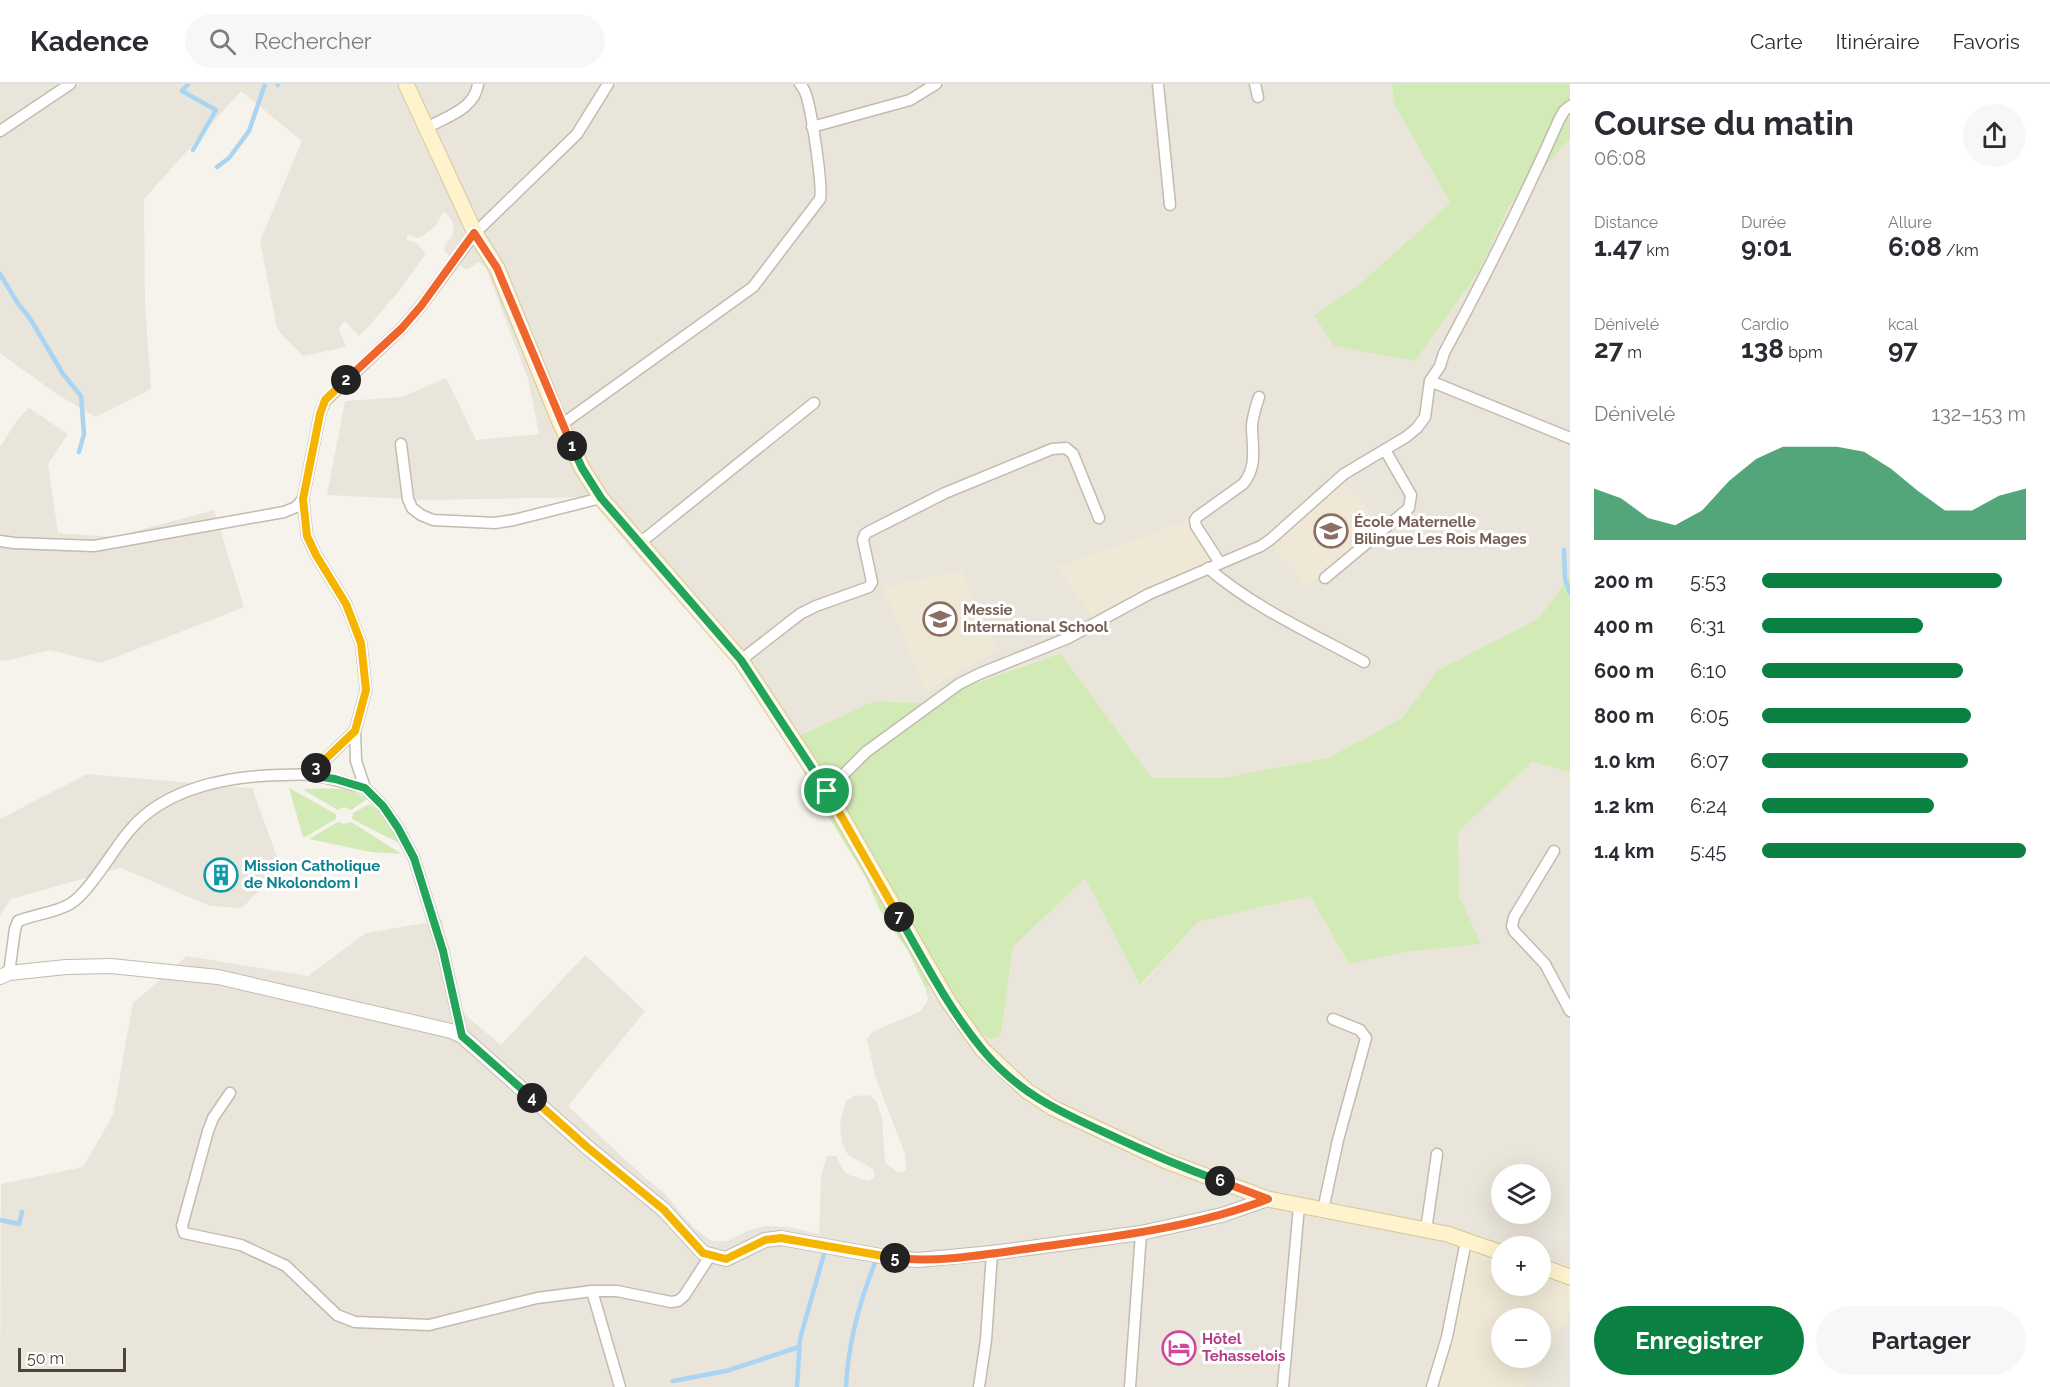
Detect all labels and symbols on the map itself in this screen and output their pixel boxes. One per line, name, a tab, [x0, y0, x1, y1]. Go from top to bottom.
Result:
pin: 2	[331, 365, 361, 395]
pin: 1	[557, 431, 587, 461]
school or university icon: École Maternelle Bilingue Les Rois Mages	[1313, 513, 1349, 549]
place label: École Maternelle Bilingue Les Rois Mages	[1354, 513, 1527, 548]
school or university icon: Messie International School	[922, 601, 958, 637]
place label: Messie International School	[963, 601, 1109, 636]
pin: 3	[301, 753, 331, 783]
pin	[801, 765, 852, 816]
building icon: Mission Catholique de Nkolondom I	[203, 857, 239, 893]
place label: Mission Catholique de Nkolondom I	[244, 857, 380, 892]
pin: 7	[884, 902, 914, 932]
pin: 4	[517, 1083, 547, 1113]
pin: 6	[1205, 1166, 1235, 1196]
pin: 5	[880, 1243, 910, 1273]
hotel icon: Hôtel Tehasselois	[1161, 1330, 1197, 1366]
place label: Hôtel Tehasselois	[1202, 1330, 1285, 1365]
scale bar	[18, 1345, 126, 1372]

